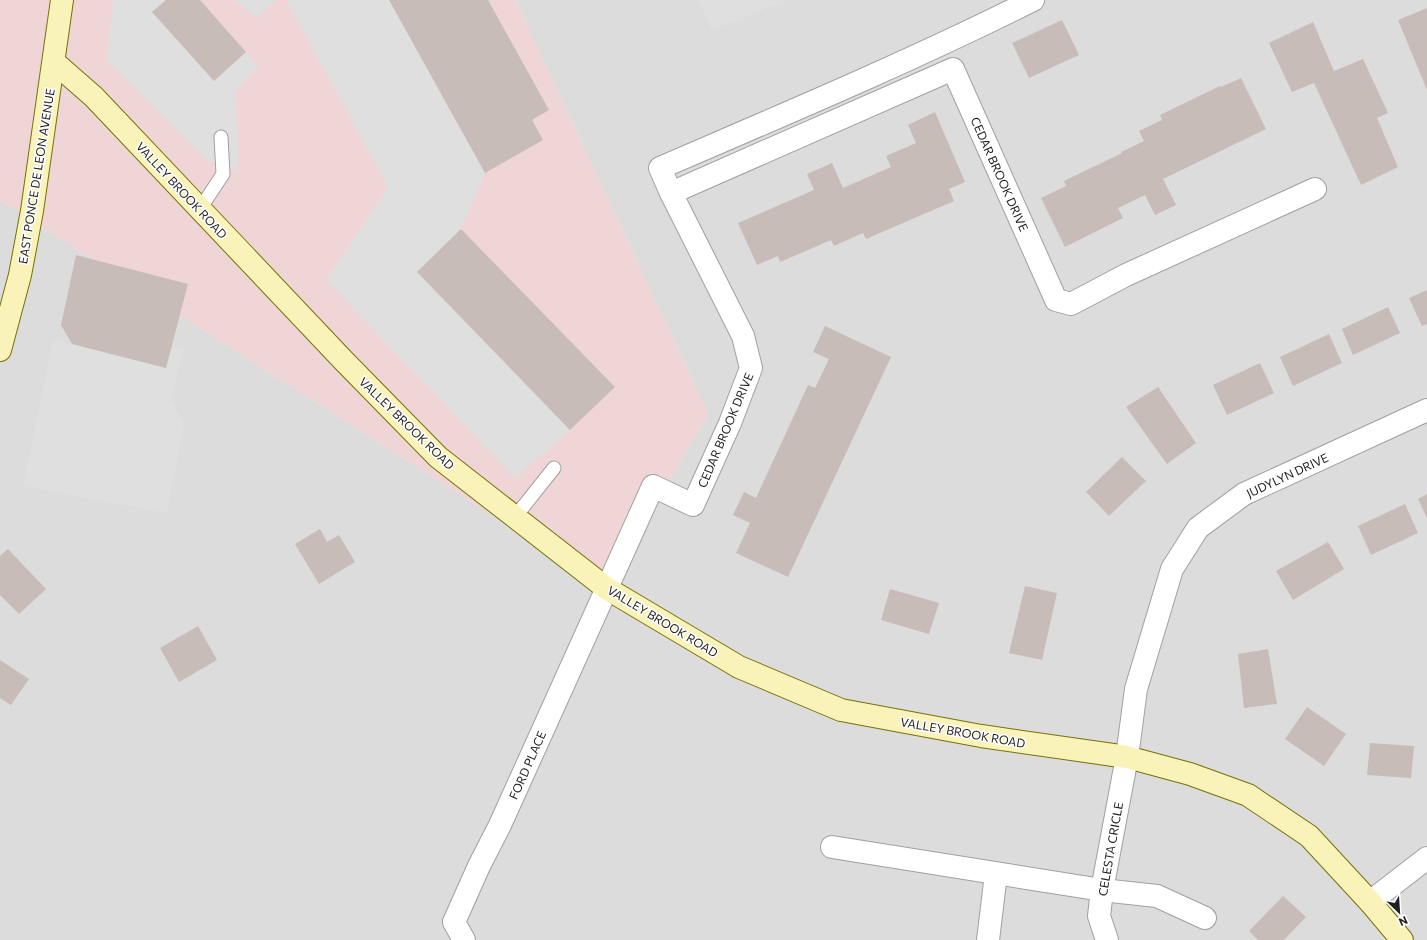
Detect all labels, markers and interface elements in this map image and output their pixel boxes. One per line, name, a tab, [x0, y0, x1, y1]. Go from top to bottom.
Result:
street label: EAST PONCE DE LEON AVENUE	[15, 87, 57, 265]
street label: CEDAR BROOK DRIVE	[968, 115, 1032, 233]
street label: VALLEY BROOK ROAD	[134, 139, 230, 241]
street label: CEDAR BROOK DRIVE	[694, 370, 756, 490]
street label: VALLEY BROOK ROAD	[357, 374, 458, 472]
street label: JUDYLYN DRIVE	[1244, 450, 1331, 501]
street label: VALLEY BROOK ROAD	[605, 582, 721, 660]
street label: VALLEY BROOK ROAD	[899, 714, 1027, 750]
street label: FORD PLACE	[506, 729, 548, 801]
street label: CELESTA CRICLE	[1095, 801, 1125, 897]
north arrow	[1379, 892, 1419, 932]
text: N	[1397, 914, 1410, 929]

